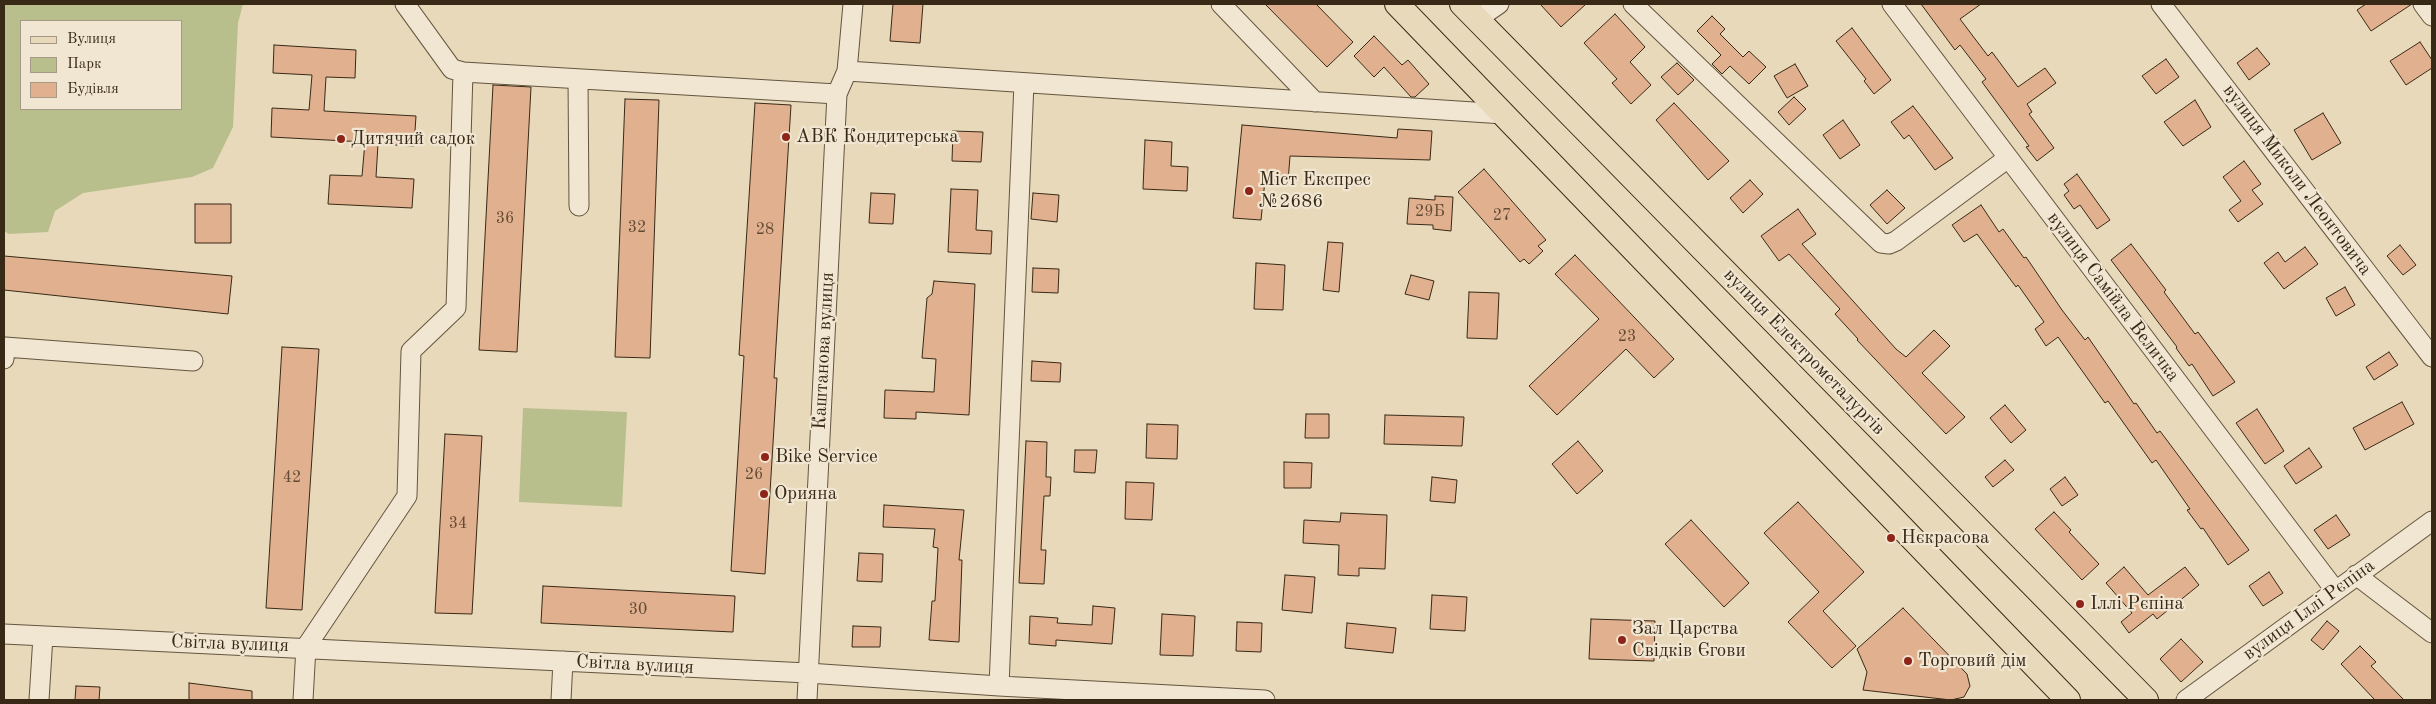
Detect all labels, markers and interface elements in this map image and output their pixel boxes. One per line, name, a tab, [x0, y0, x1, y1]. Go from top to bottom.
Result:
legend	[20, 20, 182, 110]
text: Вулиця	[67, 32, 116, 47]
text: Парк	[67, 57, 102, 72]
street label: вулиця Миколи Леонтовича	[2218, 80, 2376, 280]
text: Будівля	[67, 82, 119, 97]
place label: АВК Кондитерська	[796, 126, 959, 148]
place label: Дитячий садок	[351, 128, 475, 150]
marker: АВК Кондитерська	[780, 131, 792, 143]
marker: Дитячий садок	[335, 133, 347, 145]
place label: Міст Експрес №2686	[1259, 169, 1371, 213]
marker: Міст Експрес №2686	[1243, 185, 1255, 197]
house number: 29Б	[1415, 202, 1445, 222]
house number: 27	[1493, 206, 1511, 226]
street label: вулиця Самійла Величка	[2042, 208, 2184, 386]
house number: 36	[496, 209, 514, 229]
house number: 32	[628, 218, 646, 238]
house number: 28	[756, 220, 774, 240]
street label: вулиця Електрометалургів	[1718, 264, 1890, 440]
street label: Каштанова вулиця	[808, 272, 840, 430]
house number: 23	[1618, 327, 1636, 347]
place label: Bike Service	[775, 446, 878, 468]
marker: Bike Service	[759, 451, 771, 463]
house number: 26	[745, 465, 763, 485]
house number: 42	[283, 468, 301, 488]
place label: Орияна	[774, 483, 837, 505]
marker: Орияна	[758, 488, 770, 500]
house number: 34	[449, 514, 467, 534]
place label: Нєкрасова	[1901, 527, 1989, 549]
marker: Нєкрасова	[1885, 532, 1897, 544]
street label: вулиця Іллі Рєпіна	[2239, 555, 2379, 665]
place label: Іллі Рєпіна	[2090, 593, 2184, 615]
marker: Іллі Рєпіна	[2074, 598, 2086, 610]
house number: 30	[629, 600, 647, 620]
place label: Зал Царства Свідків Єгови	[1632, 618, 1746, 662]
street label: Світла вулиця	[171, 631, 289, 657]
marker: Зал Царства Свідків Єгови	[1616, 634, 1628, 646]
place label: Торговий дім	[1918, 650, 2027, 672]
street label: Світла вулиця	[575, 651, 695, 679]
marker: Торговий дім	[1902, 655, 1914, 667]

